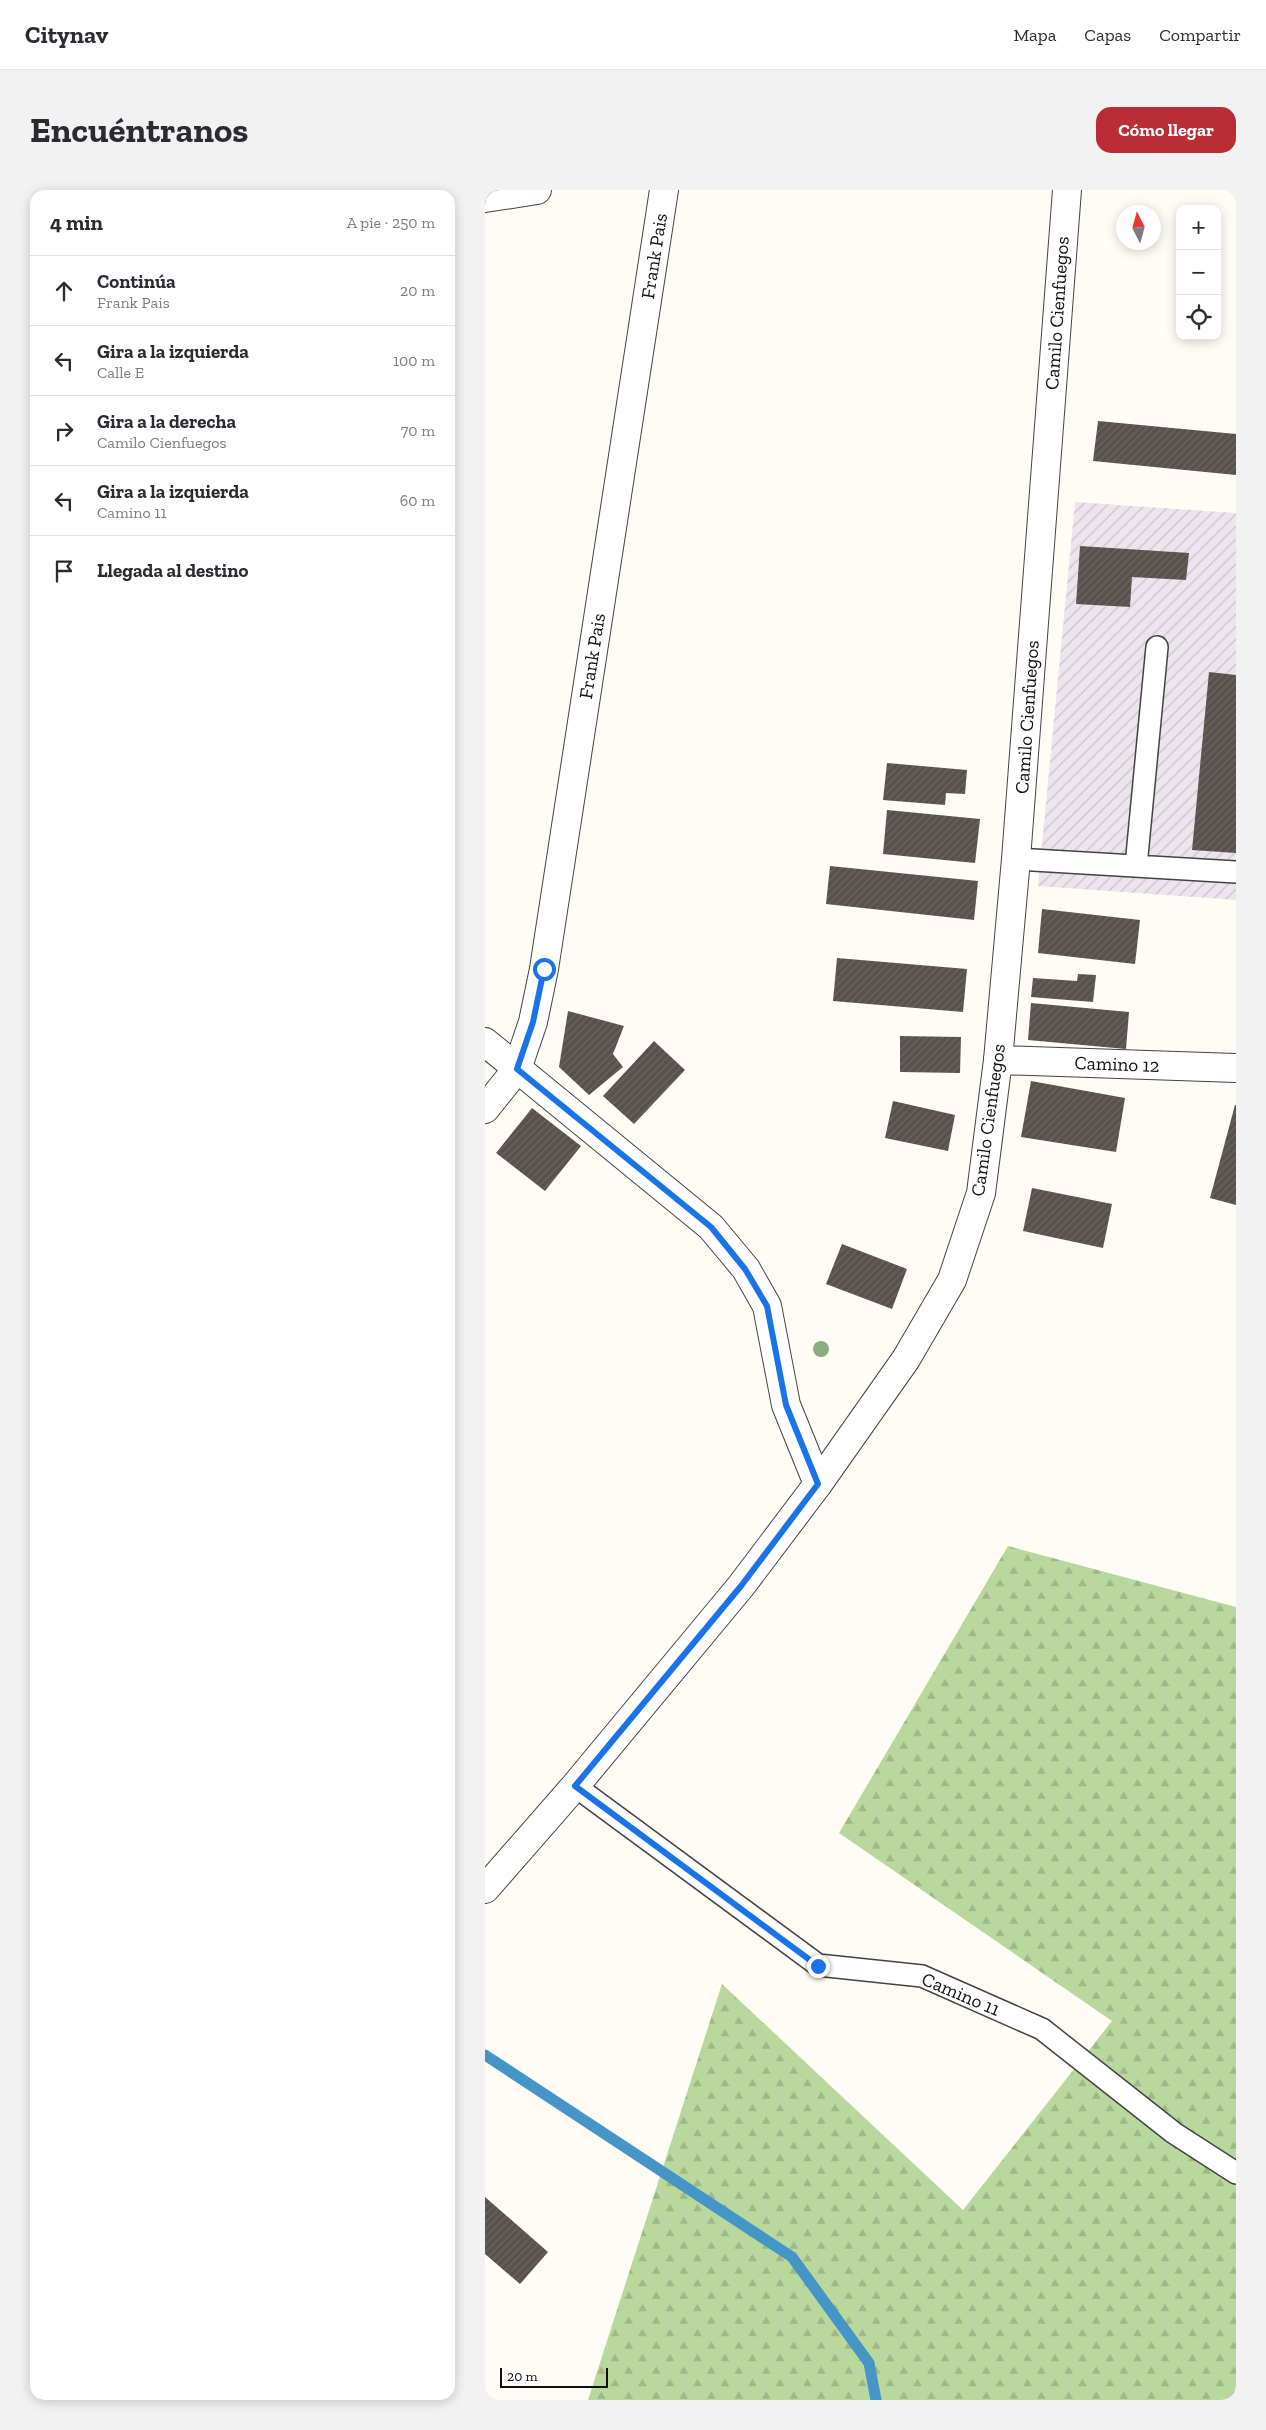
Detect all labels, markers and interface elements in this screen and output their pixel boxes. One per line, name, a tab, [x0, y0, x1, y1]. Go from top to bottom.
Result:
text: Citynav	[25, 20, 108, 49]
text: Mapa	[1013, 24, 1056, 46]
text: Capas	[1084, 24, 1131, 46]
text: Compartir	[1159, 24, 1241, 46]
button: Cómo llegar	[1096, 107, 1236, 153]
text: Encuéntranos	[30, 109, 248, 151]
north arrow	[1116, 205, 1161, 250]
map controls	[1176, 205, 1221, 340]
button: +	[1176, 205, 1221, 250]
text: 4 min	[50, 210, 103, 235]
street label: Frank Pais	[636, 212, 672, 300]
text: A pie · 250 m	[347, 213, 435, 232]
street label: Camilo Cienfuegos	[1040, 235, 1074, 391]
button: −	[1176, 250, 1221, 295]
text: Continúa	[97, 270, 176, 293]
icon: ahead	[50, 277, 78, 305]
text: 20 m	[400, 281, 435, 300]
text: Frank Pais	[97, 293, 170, 312]
button: locate	[1176, 295, 1221, 340]
text: Gira a la izquierda	[97, 340, 249, 363]
icon: left	[50, 347, 78, 375]
text: 100 m	[393, 351, 435, 370]
text: Calle E	[97, 363, 144, 382]
text: Gira a la derecha	[97, 410, 236, 433]
icon: right	[50, 417, 78, 445]
text: 70 m	[401, 421, 435, 440]
text: Camilo Cienfuegos	[97, 433, 227, 452]
text: Gira a la izquierda	[97, 480, 249, 503]
icon: left	[50, 487, 78, 515]
text: 60 m	[400, 491, 435, 510]
text: Camino 11	[97, 503, 167, 522]
icon: arrive	[50, 557, 78, 585]
text: Llegada al destino	[97, 559, 248, 582]
street label: Frank Pais	[574, 612, 610, 700]
street label: Camilo Cienfuegos	[1010, 639, 1044, 795]
route start	[533, 958, 556, 981]
street label: Camilo Cienfuegos	[966, 1042, 1010, 1198]
street label: Camino 12	[1074, 1051, 1160, 1077]
route end	[807, 1955, 830, 1978]
street label: Camino 11	[918, 1967, 1004, 2021]
scale bar	[500, 2365, 607, 2388]
text: 20 m	[507, 2368, 538, 2385]

